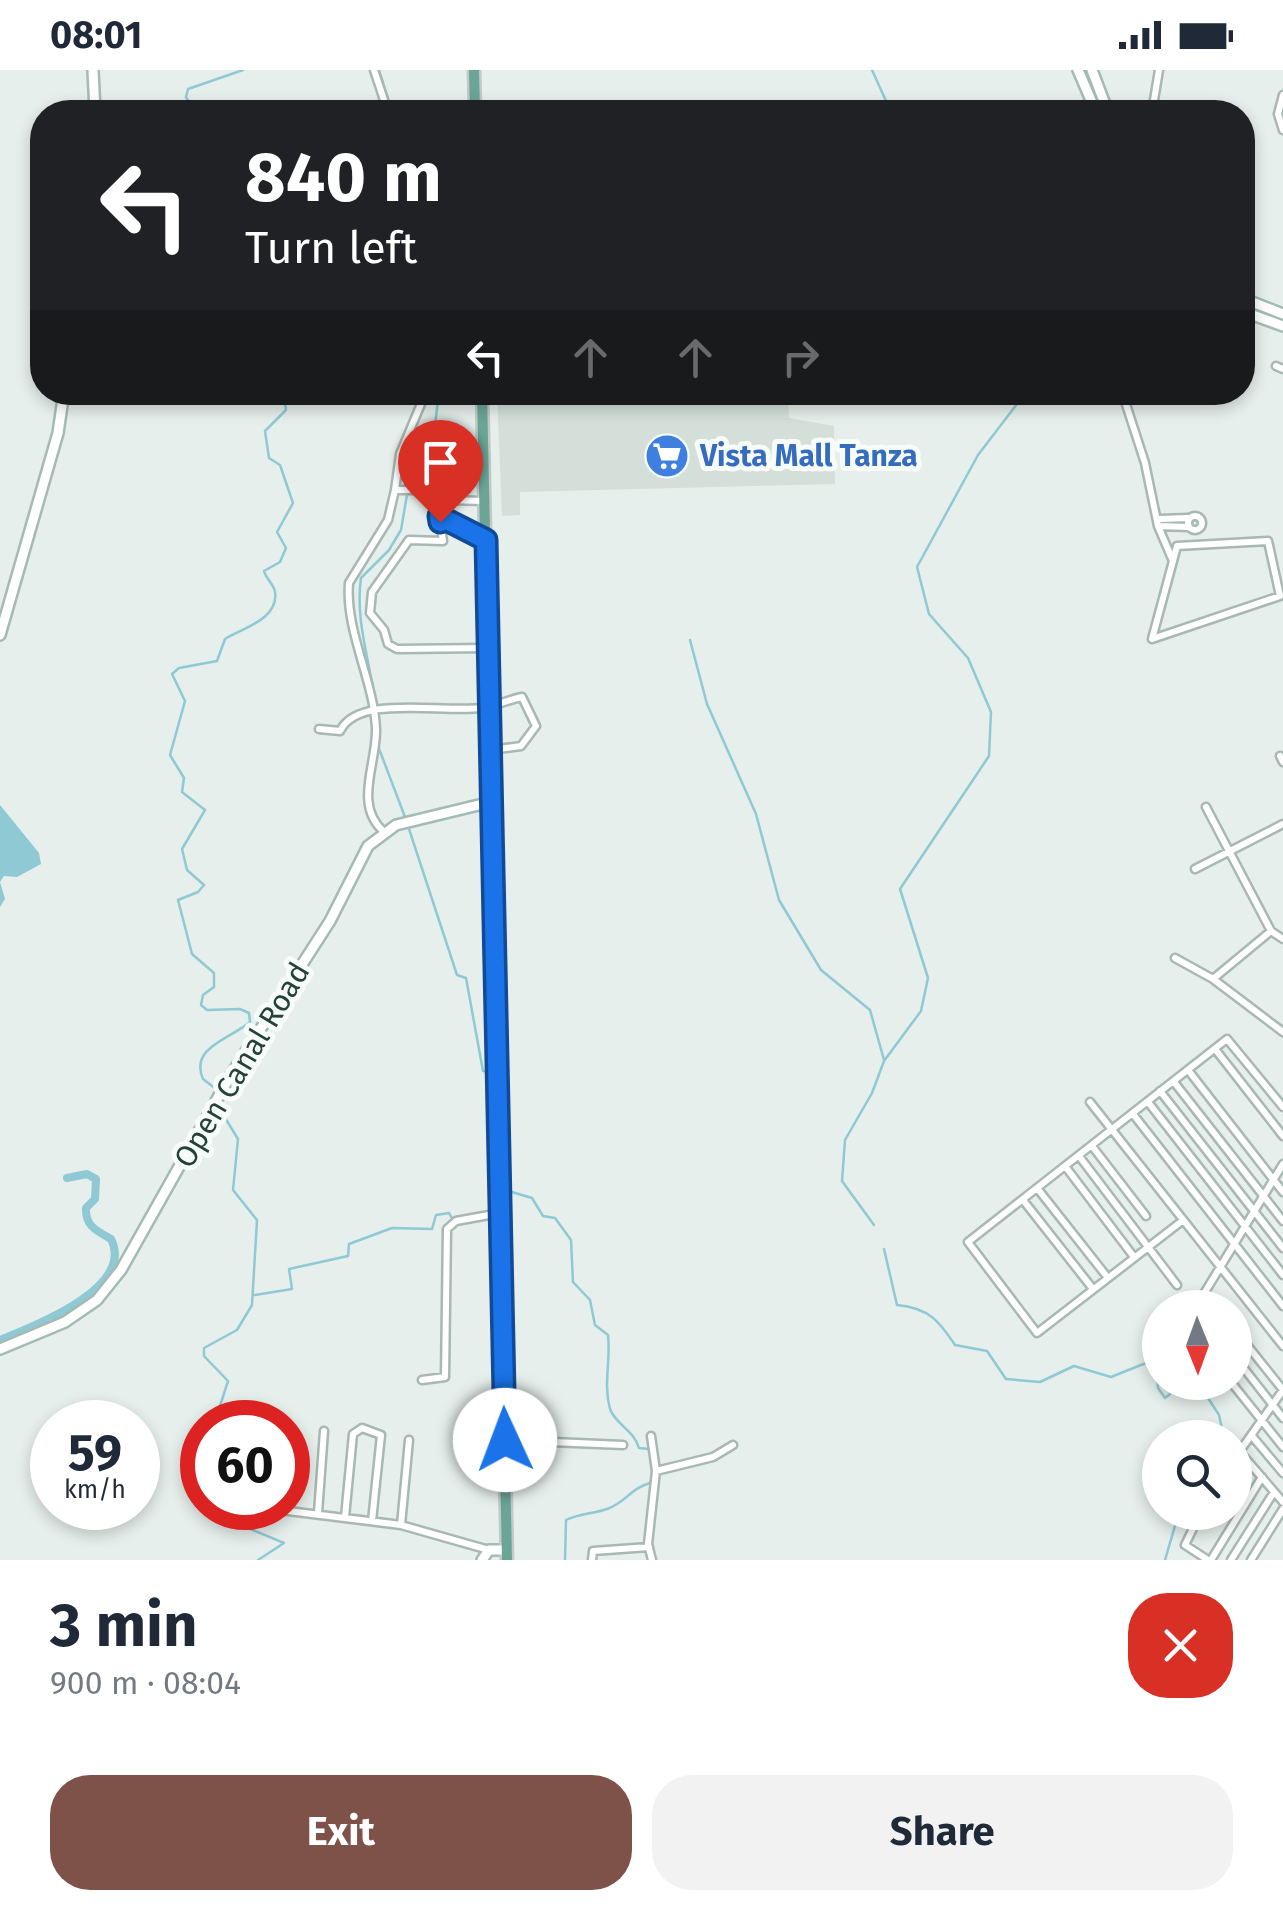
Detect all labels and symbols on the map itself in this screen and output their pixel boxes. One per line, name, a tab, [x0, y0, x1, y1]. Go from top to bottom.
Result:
pin	[398, 420, 483, 523]
supermarket icon: Vista Mall Tanza	[644, 433, 690, 479]
place label: Vista Mall Tanza	[699, 438, 918, 474]
street label: Open Canal Road	[167, 956, 317, 1174]
north arrow	[1142, 1290, 1252, 1400]
position arrow	[453, 1388, 557, 1492]
speed limit sign: 60	[180, 1400, 310, 1530]

